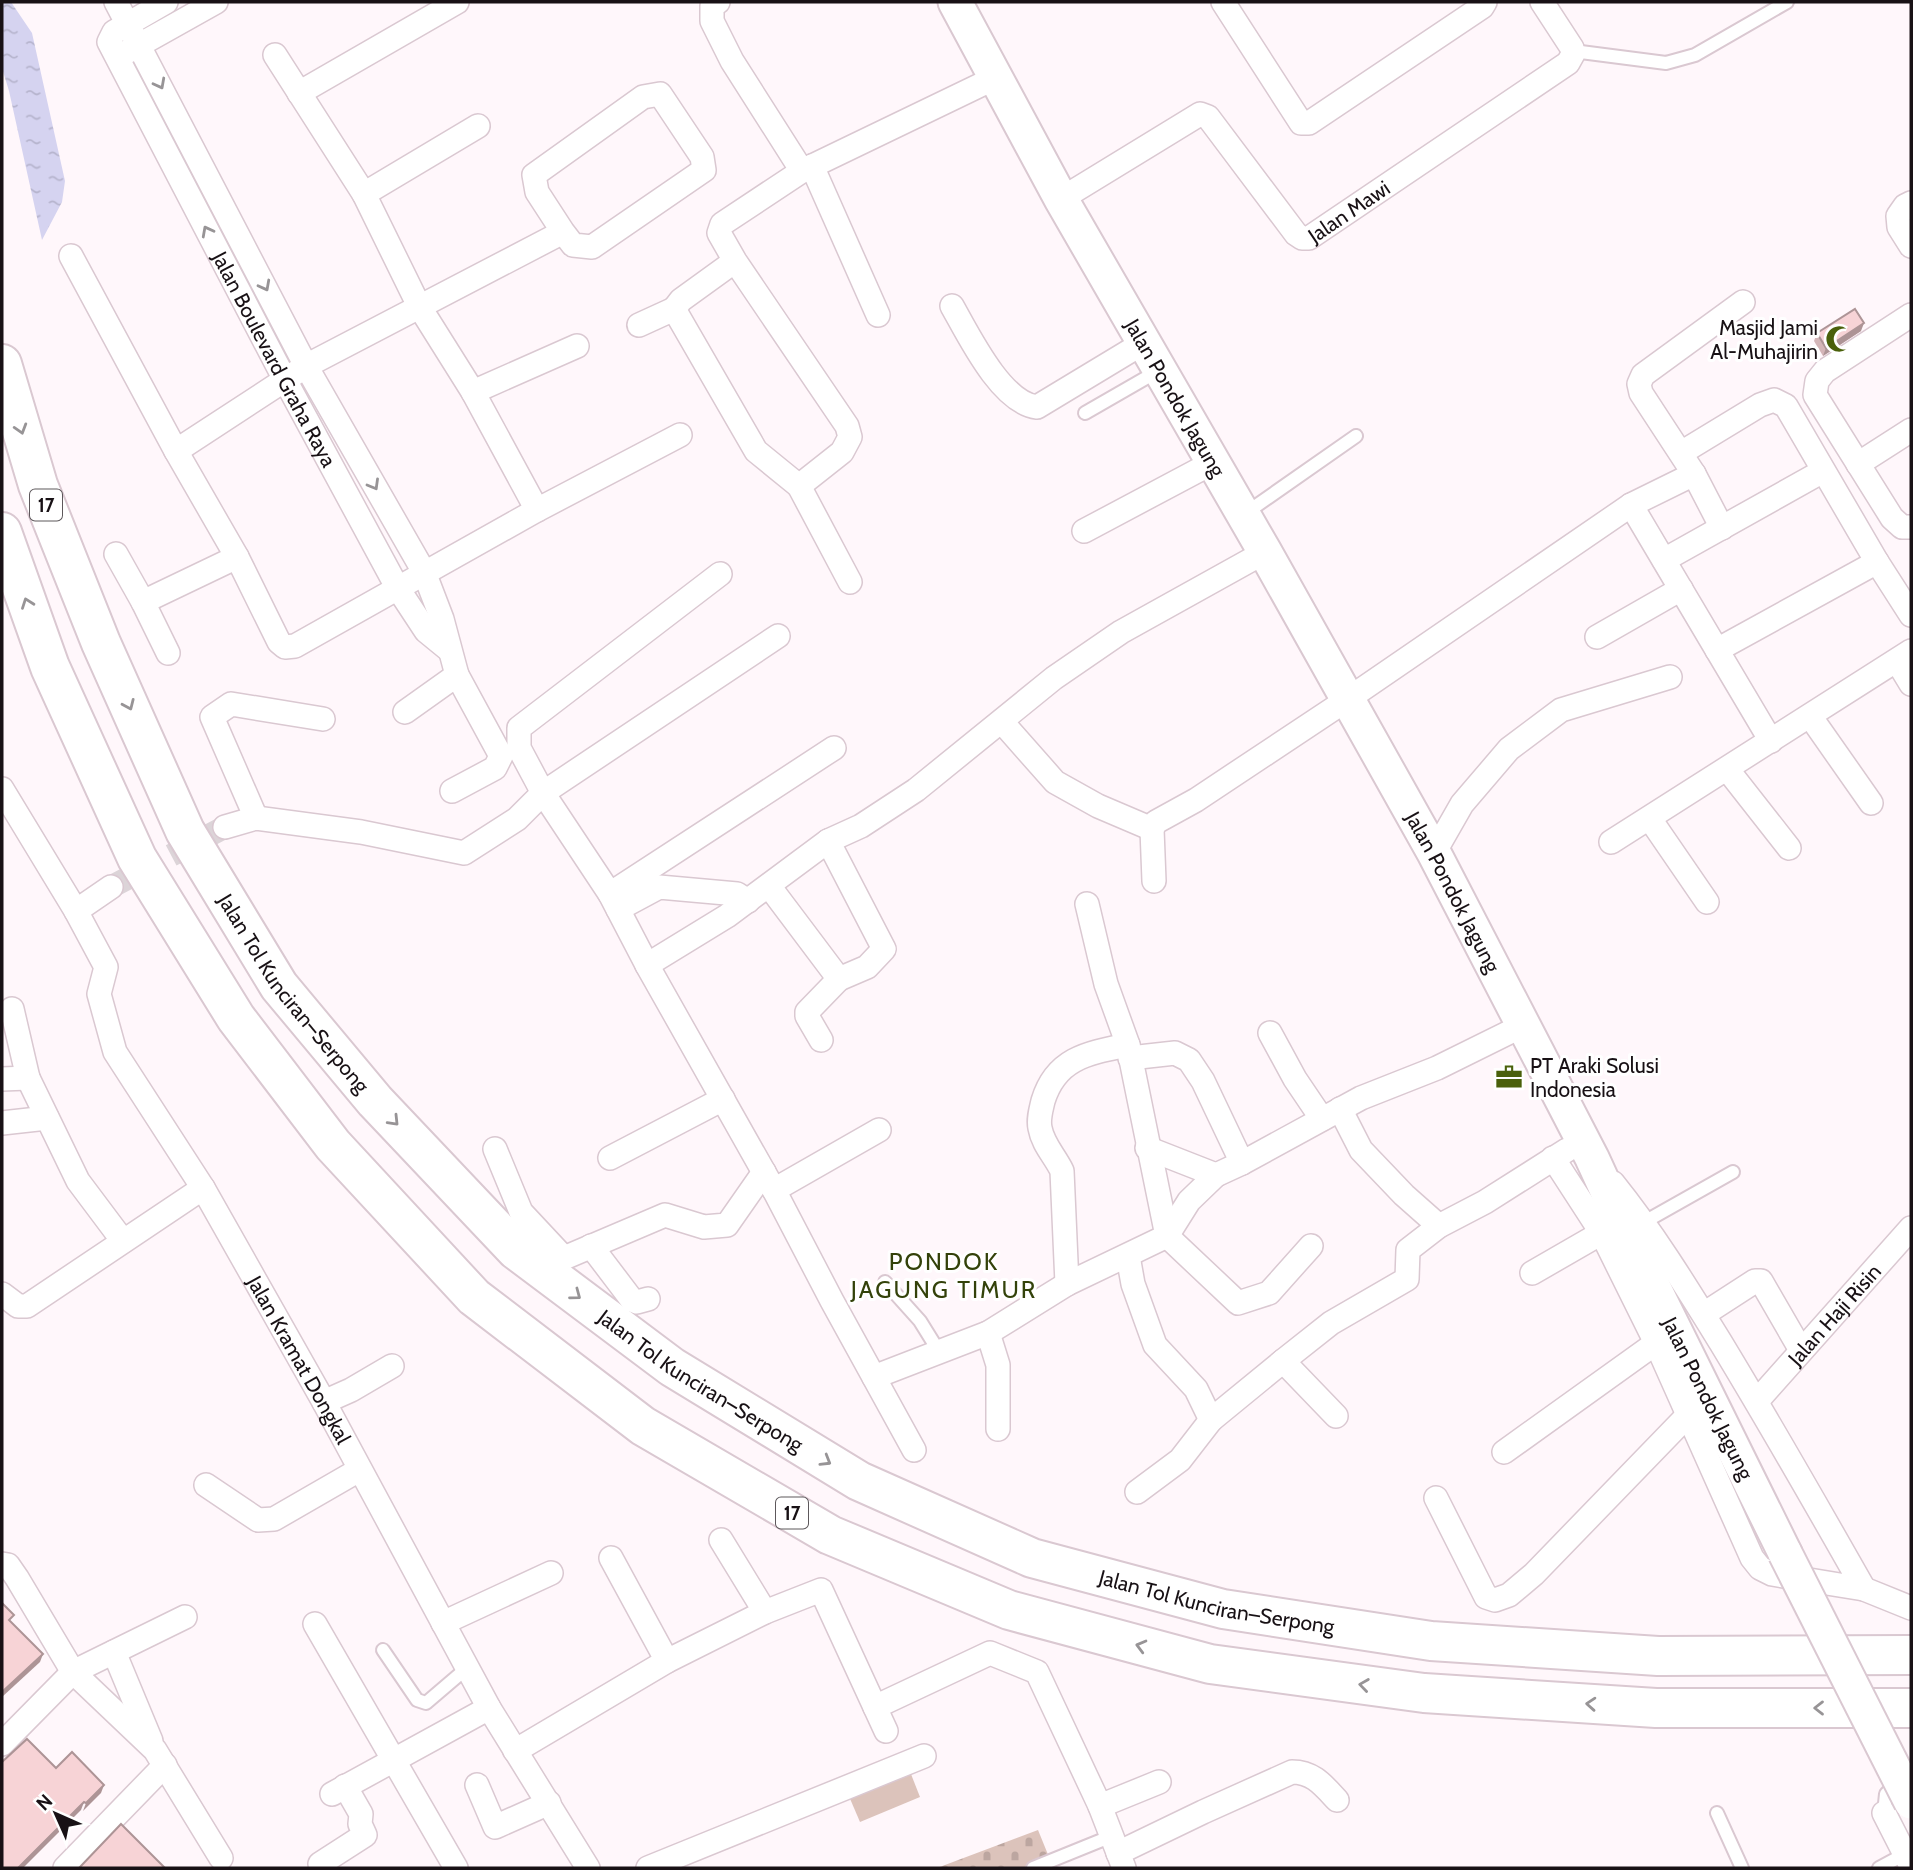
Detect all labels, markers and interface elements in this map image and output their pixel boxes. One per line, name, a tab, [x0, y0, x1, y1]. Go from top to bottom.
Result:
one-way arrow	[151, 77, 165, 89]
street label: Jalan Mawi	[1302, 175, 1394, 248]
one-way arrow	[202, 226, 216, 238]
street label: Jalan Boulevard Graha Raya	[207, 246, 342, 471]
one-way arrow	[256, 279, 270, 291]
street label: Jalan Pondok Jagung	[1120, 313, 1231, 481]
place label: Masjid Jami Al-Muhajirin	[1710, 315, 1818, 365]
mosque icon: Masjid Jami Al-Muhajirin	[1824, 324, 1854, 354]
one-way arrow	[13, 423, 28, 435]
one-way arrow	[366, 478, 379, 491]
road number: 17	[30, 490, 62, 520]
one-way arrow	[21, 597, 35, 609]
one-way arrow	[121, 698, 135, 710]
street label: Jalan Pondok Jagung	[1400, 806, 1506, 977]
street label: Jalan Tol Kunciran–Serpong	[213, 888, 375, 1098]
place label: PT Araki Solusi Indonesia	[1530, 1053, 1659, 1102]
office icon: PT Araki Solusi Indonesia	[1494, 1062, 1524, 1092]
one-way arrow	[386, 1113, 398, 1126]
district label: PONDOK JAGUNG TIMUR	[850, 1247, 1037, 1304]
street label: Jalan Haji Risin	[1782, 1259, 1886, 1371]
street label: Jalan Kramat Dongkal	[242, 1270, 357, 1448]
one-way arrow	[568, 1286, 581, 1299]
street label: Jalan Tol Kunciran–Serpong	[593, 1303, 809, 1457]
street label: Jalan Pondok Jagung	[1657, 1312, 1759, 1484]
one-way arrow	[819, 1453, 832, 1466]
road number: 17	[776, 1498, 808, 1528]
street label: Jalan Tol Kunciran–Serpong	[1095, 1564, 1337, 1639]
one-way arrow	[1135, 1639, 1147, 1654]
one-way arrow	[1359, 1678, 1370, 1693]
one-way arrow	[1585, 1696, 1596, 1711]
one-way arrow	[1813, 1700, 1823, 1716]
north arrow	[21, 1779, 91, 1849]
text: N	[31, 1789, 57, 1815]

